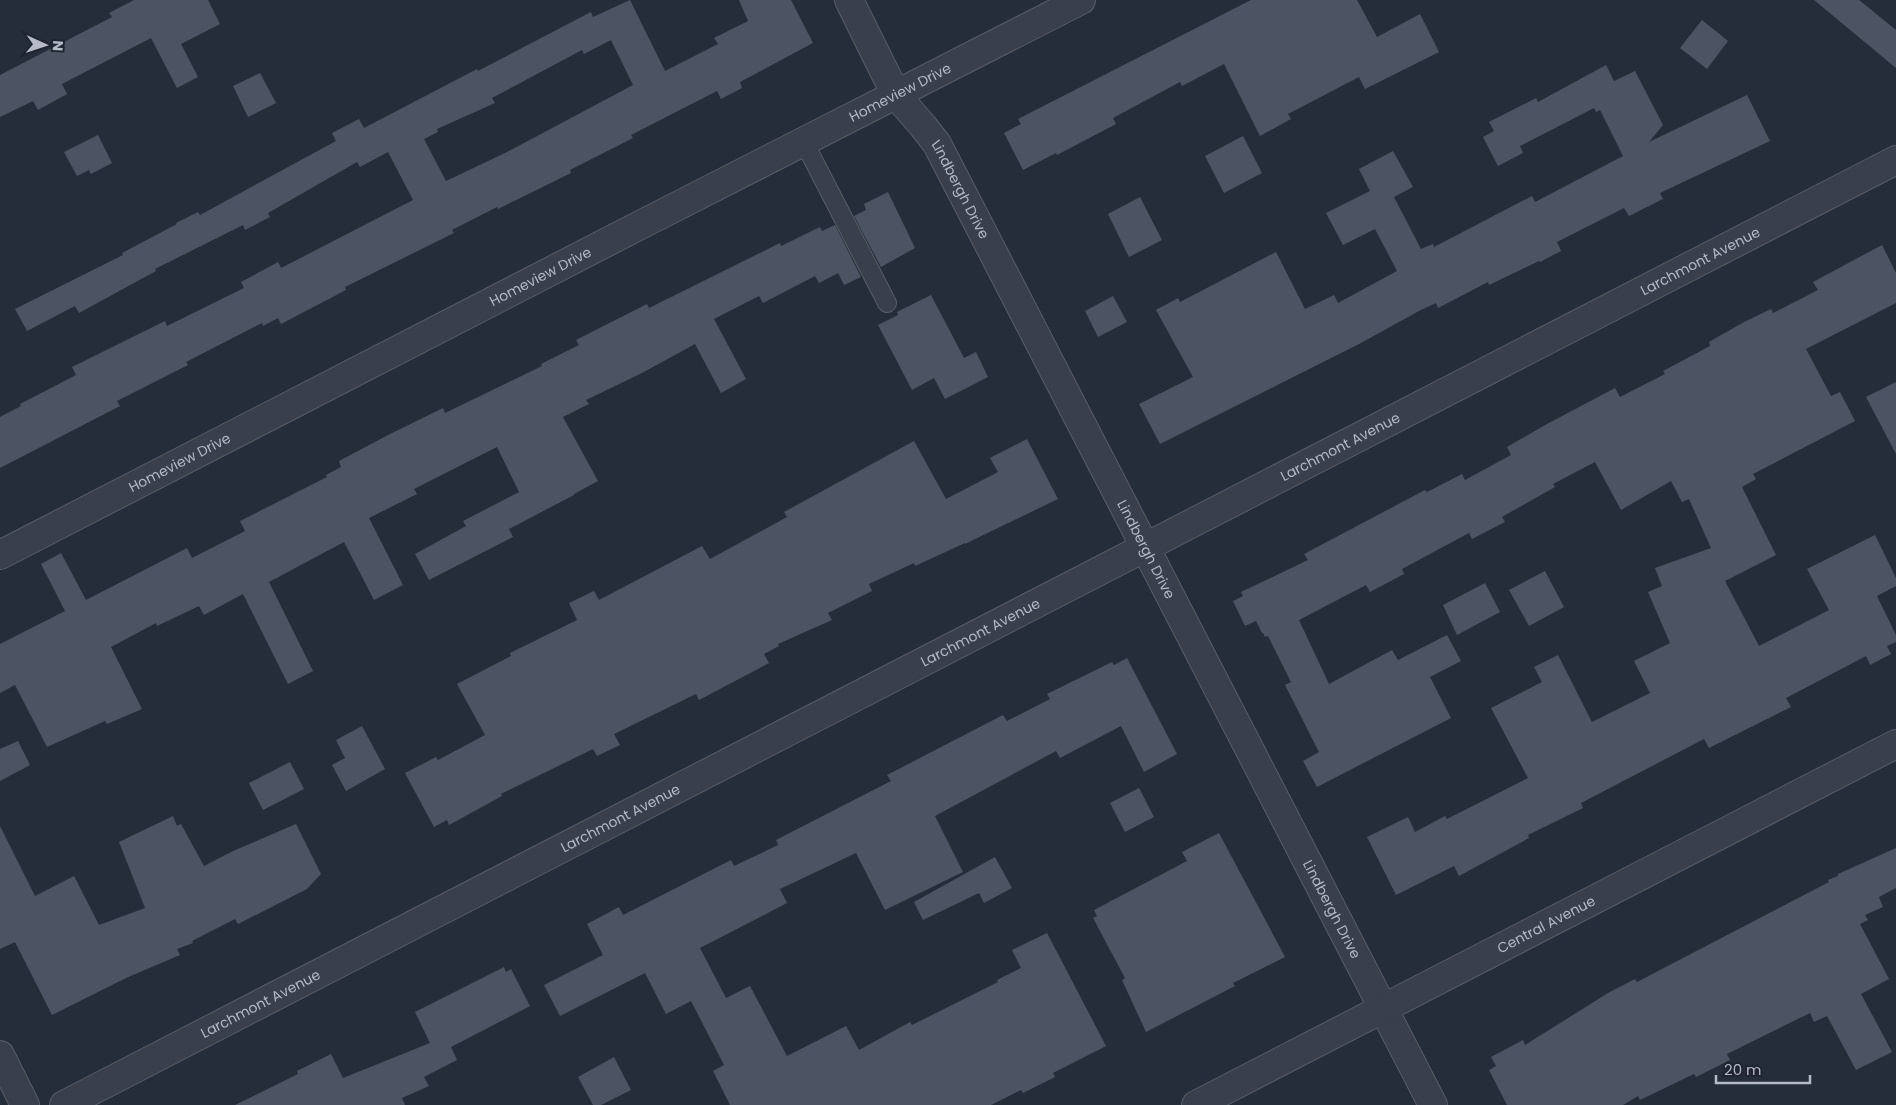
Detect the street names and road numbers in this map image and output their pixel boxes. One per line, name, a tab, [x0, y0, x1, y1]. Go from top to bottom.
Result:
street label: Homeview Drive	[846, 58, 955, 127]
street label: Lindbergh Drive	[927, 135, 994, 243]
street label: Larchmont Avenue	[1637, 222, 1764, 300]
street label: Homeview Drive	[486, 242, 595, 311]
street label: Larchmont Avenue	[1277, 407, 1404, 486]
street label: Homeview Drive	[125, 428, 234, 497]
street label: Lindbergh Drive	[1112, 496, 1180, 602]
street label: Larchmont Avenue	[917, 593, 1044, 672]
street label: Larchmont Avenue	[557, 779, 684, 857]
street label: Lindbergh Drive	[1298, 856, 1366, 962]
street label: Central Avenue	[1494, 891, 1599, 958]
street label: Larchmont Avenue	[197, 964, 324, 1043]

